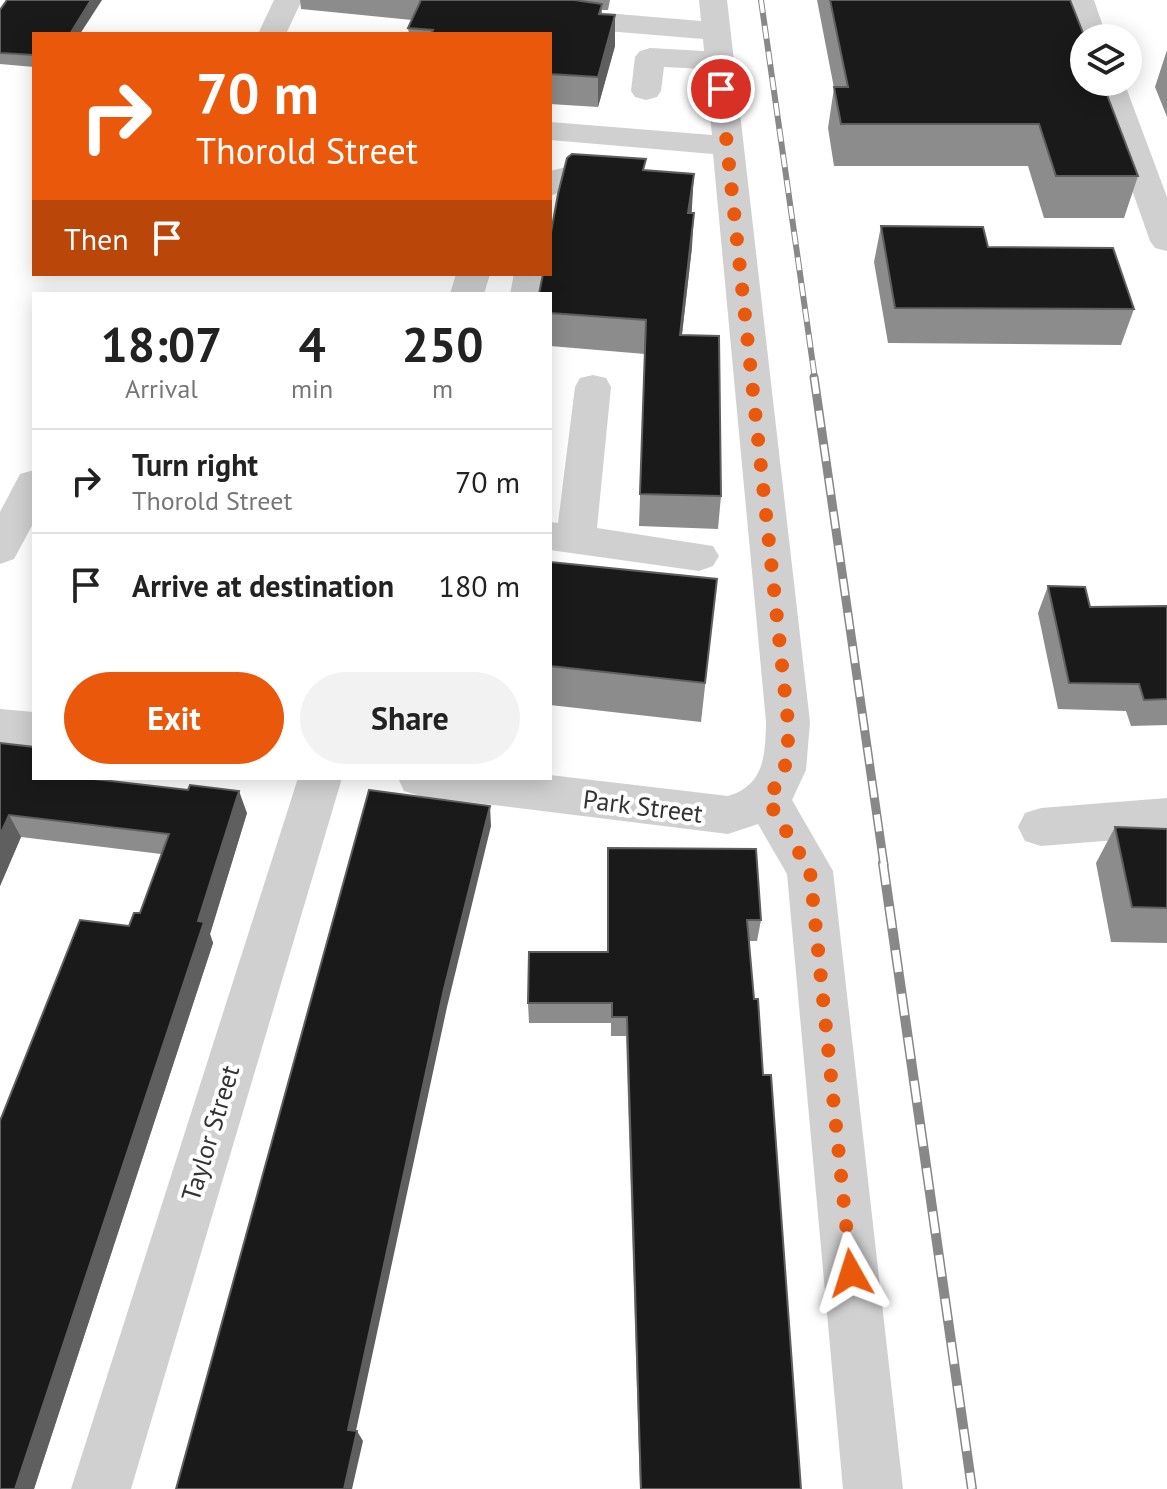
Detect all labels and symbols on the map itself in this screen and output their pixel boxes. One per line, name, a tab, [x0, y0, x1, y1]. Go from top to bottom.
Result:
pin	[687, 55, 755, 123]
street label: Park Street	[581, 782, 705, 830]
street label: Taylor Street	[174, 1061, 246, 1205]
position arrow	[809, 1231, 893, 1315]

